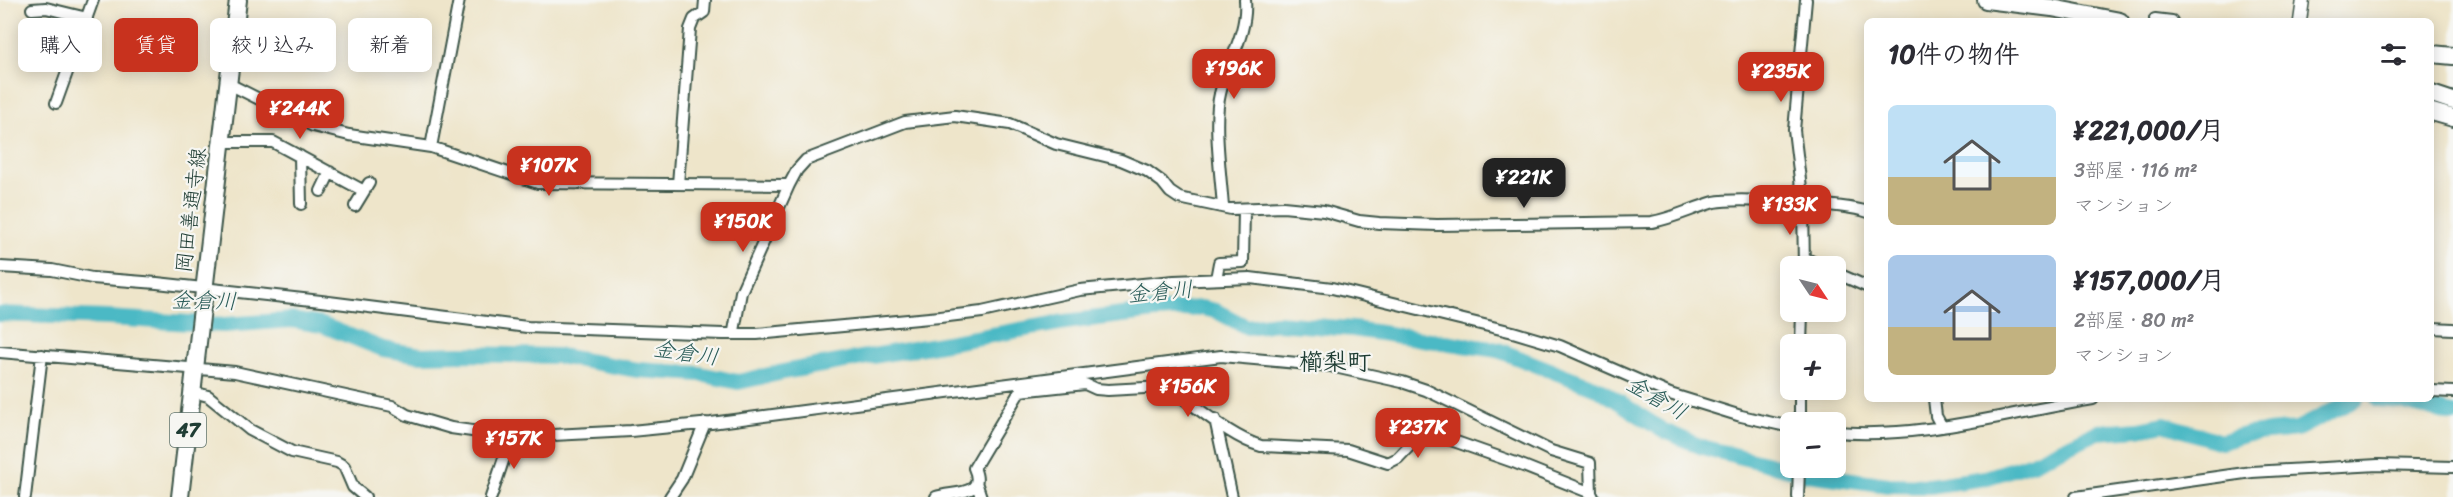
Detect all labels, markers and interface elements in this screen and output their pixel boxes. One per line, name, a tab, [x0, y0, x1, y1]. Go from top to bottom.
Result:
chip: 購入	[18, 18, 102, 72]
chip: 賃貸	[114, 18, 198, 72]
chip: 絞り込み	[210, 18, 336, 72]
chip: 新着	[348, 18, 432, 72]
text: 10件の物件	[1888, 31, 2020, 77]
icon: filters	[2377, 38, 2410, 71]
pin: ¥196K	[1192, 49, 1276, 100]
text: ¥196K	[1206, 51, 1262, 86]
pin: ¥235K	[1739, 52, 1823, 103]
text: ¥235K	[1752, 54, 1810, 89]
pin: ¥244K	[258, 89, 342, 140]
text: ¥244K	[270, 91, 330, 126]
text: ¥221,000/月	[2074, 107, 2225, 153]
icon: home	[1936, 129, 2008, 201]
street label: 岡田善通寺線	[164, 145, 218, 275]
pin: ¥107K	[507, 146, 591, 197]
text: ¥107K	[521, 148, 577, 183]
text: 3部屋 · 116 m²	[2074, 153, 2198, 188]
pin: ¥221K	[1482, 158, 1566, 209]
text: ¥221K	[1497, 160, 1551, 195]
pin: ¥133K	[1748, 185, 1832, 236]
text: ¥133K	[1763, 187, 1817, 222]
text: マンション	[2074, 188, 2173, 223]
pin: ¥150K	[701, 202, 785, 253]
text: ¥150K	[715, 204, 771, 239]
north arrow	[1780, 256, 1846, 322]
map controls	[1780, 256, 1846, 478]
text: ¥157,000/月	[2074, 257, 2226, 303]
water label: 金倉川	[1125, 269, 1195, 314]
icon: home	[1936, 279, 2008, 351]
water label: 金倉川	[171, 280, 237, 321]
text: 2部屋 · 80 m²	[2074, 303, 2194, 338]
water label: 金倉川	[651, 329, 721, 376]
button: +	[1780, 334, 1846, 400]
text: マンション	[2074, 338, 2173, 373]
district label: 櫛梨町	[1299, 341, 1371, 383]
water label: 金倉川	[1618, 364, 1695, 431]
pin: ¥156K	[1146, 367, 1230, 418]
text: ¥156K	[1160, 369, 1216, 404]
pin: ¥237K	[1376, 408, 1460, 459]
text: ¥237K	[1389, 410, 1447, 445]
button: −	[1780, 412, 1846, 478]
road number: 47	[170, 413, 206, 447]
pin: ¥157K	[472, 419, 556, 470]
text: ¥157K	[486, 421, 542, 456]

